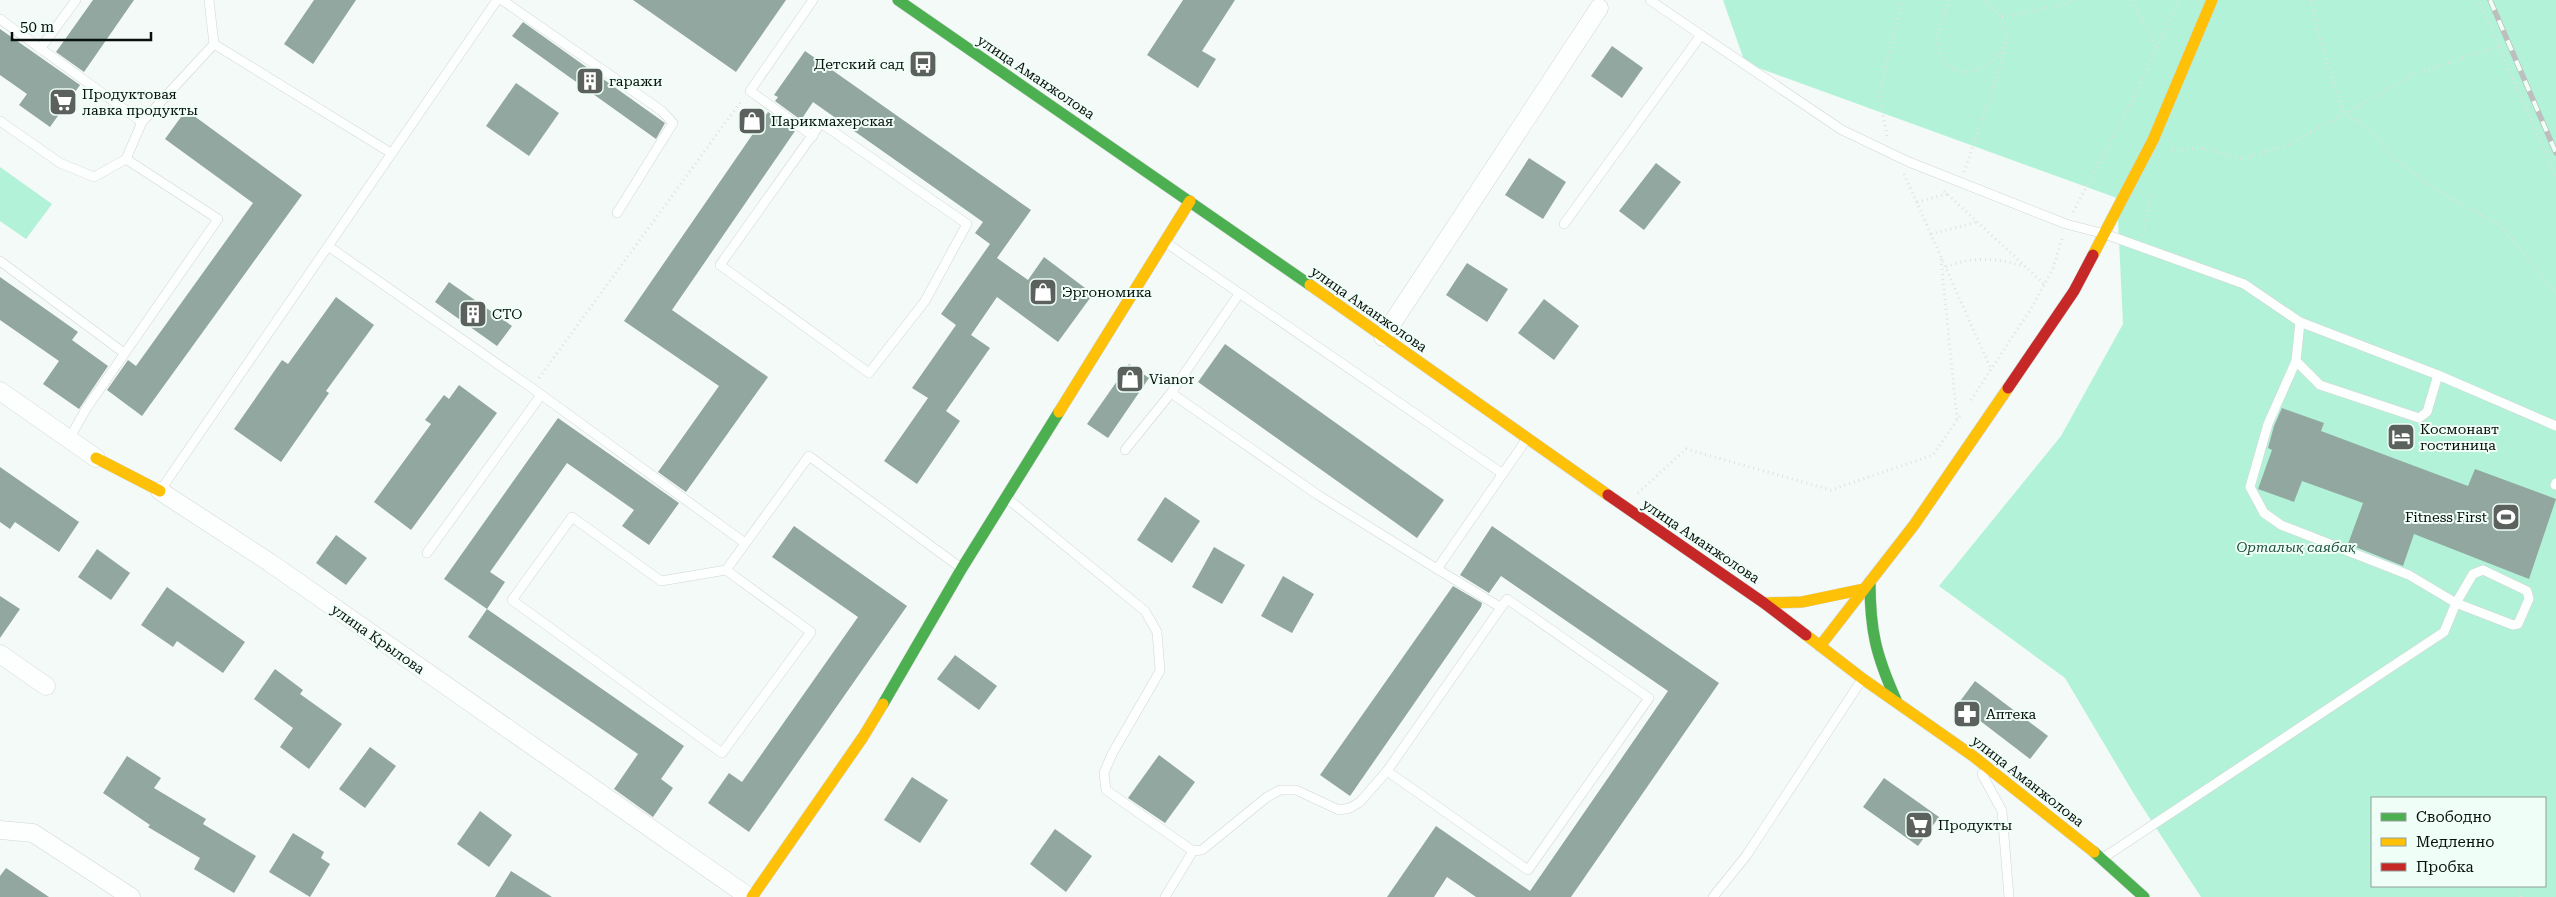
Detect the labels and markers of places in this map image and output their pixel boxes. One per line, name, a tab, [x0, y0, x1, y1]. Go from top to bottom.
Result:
bus stop icon: Детский сад	[908, 49, 938, 79]
place label: Детский сад	[814, 56, 904, 72]
building icon: гаражи	[575, 66, 605, 96]
place label: гаражи	[609, 73, 662, 89]
place label: Продуктовая лавка продукты	[82, 86, 198, 118]
supermarket icon: Продуктовая лавка продукты	[48, 87, 78, 117]
shop icon: Парикмахерская	[737, 106, 767, 136]
place label: Парикмахерская	[771, 113, 893, 129]
shop icon: Эргономика	[1028, 277, 1058, 307]
place label: Эргономика	[1062, 284, 1152, 300]
building icon: СТО	[458, 299, 488, 329]
place label: СТО	[492, 306, 522, 322]
shop icon: Vianor	[1115, 364, 1145, 394]
place label: Vianor	[1149, 371, 1194, 387]
place label: Космонавт гостиница	[2420, 421, 2499, 453]
hotel icon: Космонавт гостиница	[2386, 422, 2416, 452]
sports icon: Fitness First	[2491, 502, 2521, 532]
place label: Fitness First	[2405, 509, 2487, 525]
pharmacy icon: Аптека	[1952, 699, 1982, 729]
place label: Аптека	[1986, 706, 2037, 722]
supermarket icon: Продукты	[1904, 810, 1934, 840]
place label: Продукты	[1938, 817, 2012, 833]

